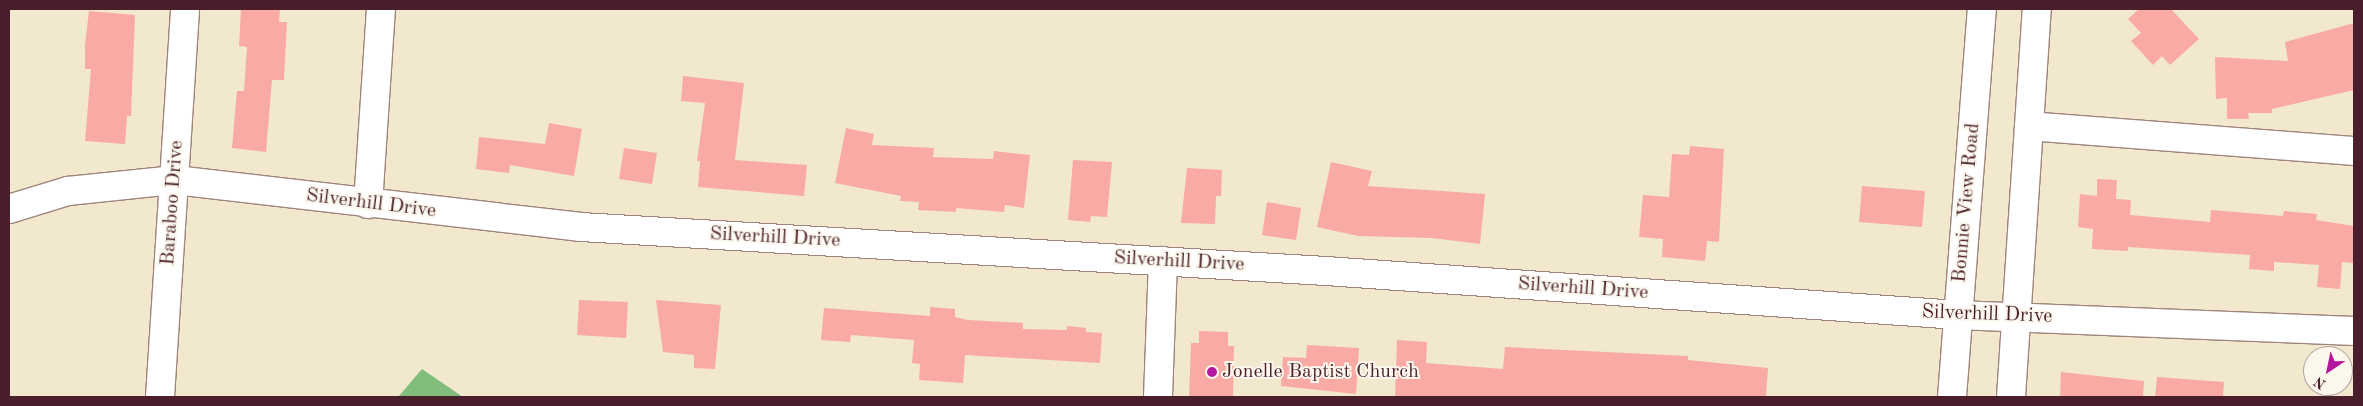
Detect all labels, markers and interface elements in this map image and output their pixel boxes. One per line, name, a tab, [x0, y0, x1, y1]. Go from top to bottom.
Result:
street label: Bonnie View Road	[1948, 122, 1986, 284]
street label: Baraboo Drive	[157, 140, 189, 266]
street label: Silverhill Drive	[305, 184, 437, 224]
street label: Silverhill Drive	[709, 223, 841, 253]
street label: Silverhill Drive	[1113, 247, 1245, 277]
street label: Silverhill Drive	[1517, 272, 1649, 306]
street label: Silverhill Drive	[1921, 301, 2053, 329]
north arrow	[2303, 346, 2353, 396]
place label: Jonelle Baptist Church	[1222, 360, 1419, 384]
marker: Jonelle Baptist Church	[1206, 366, 1218, 378]
text: N	[2312, 374, 2329, 391]

